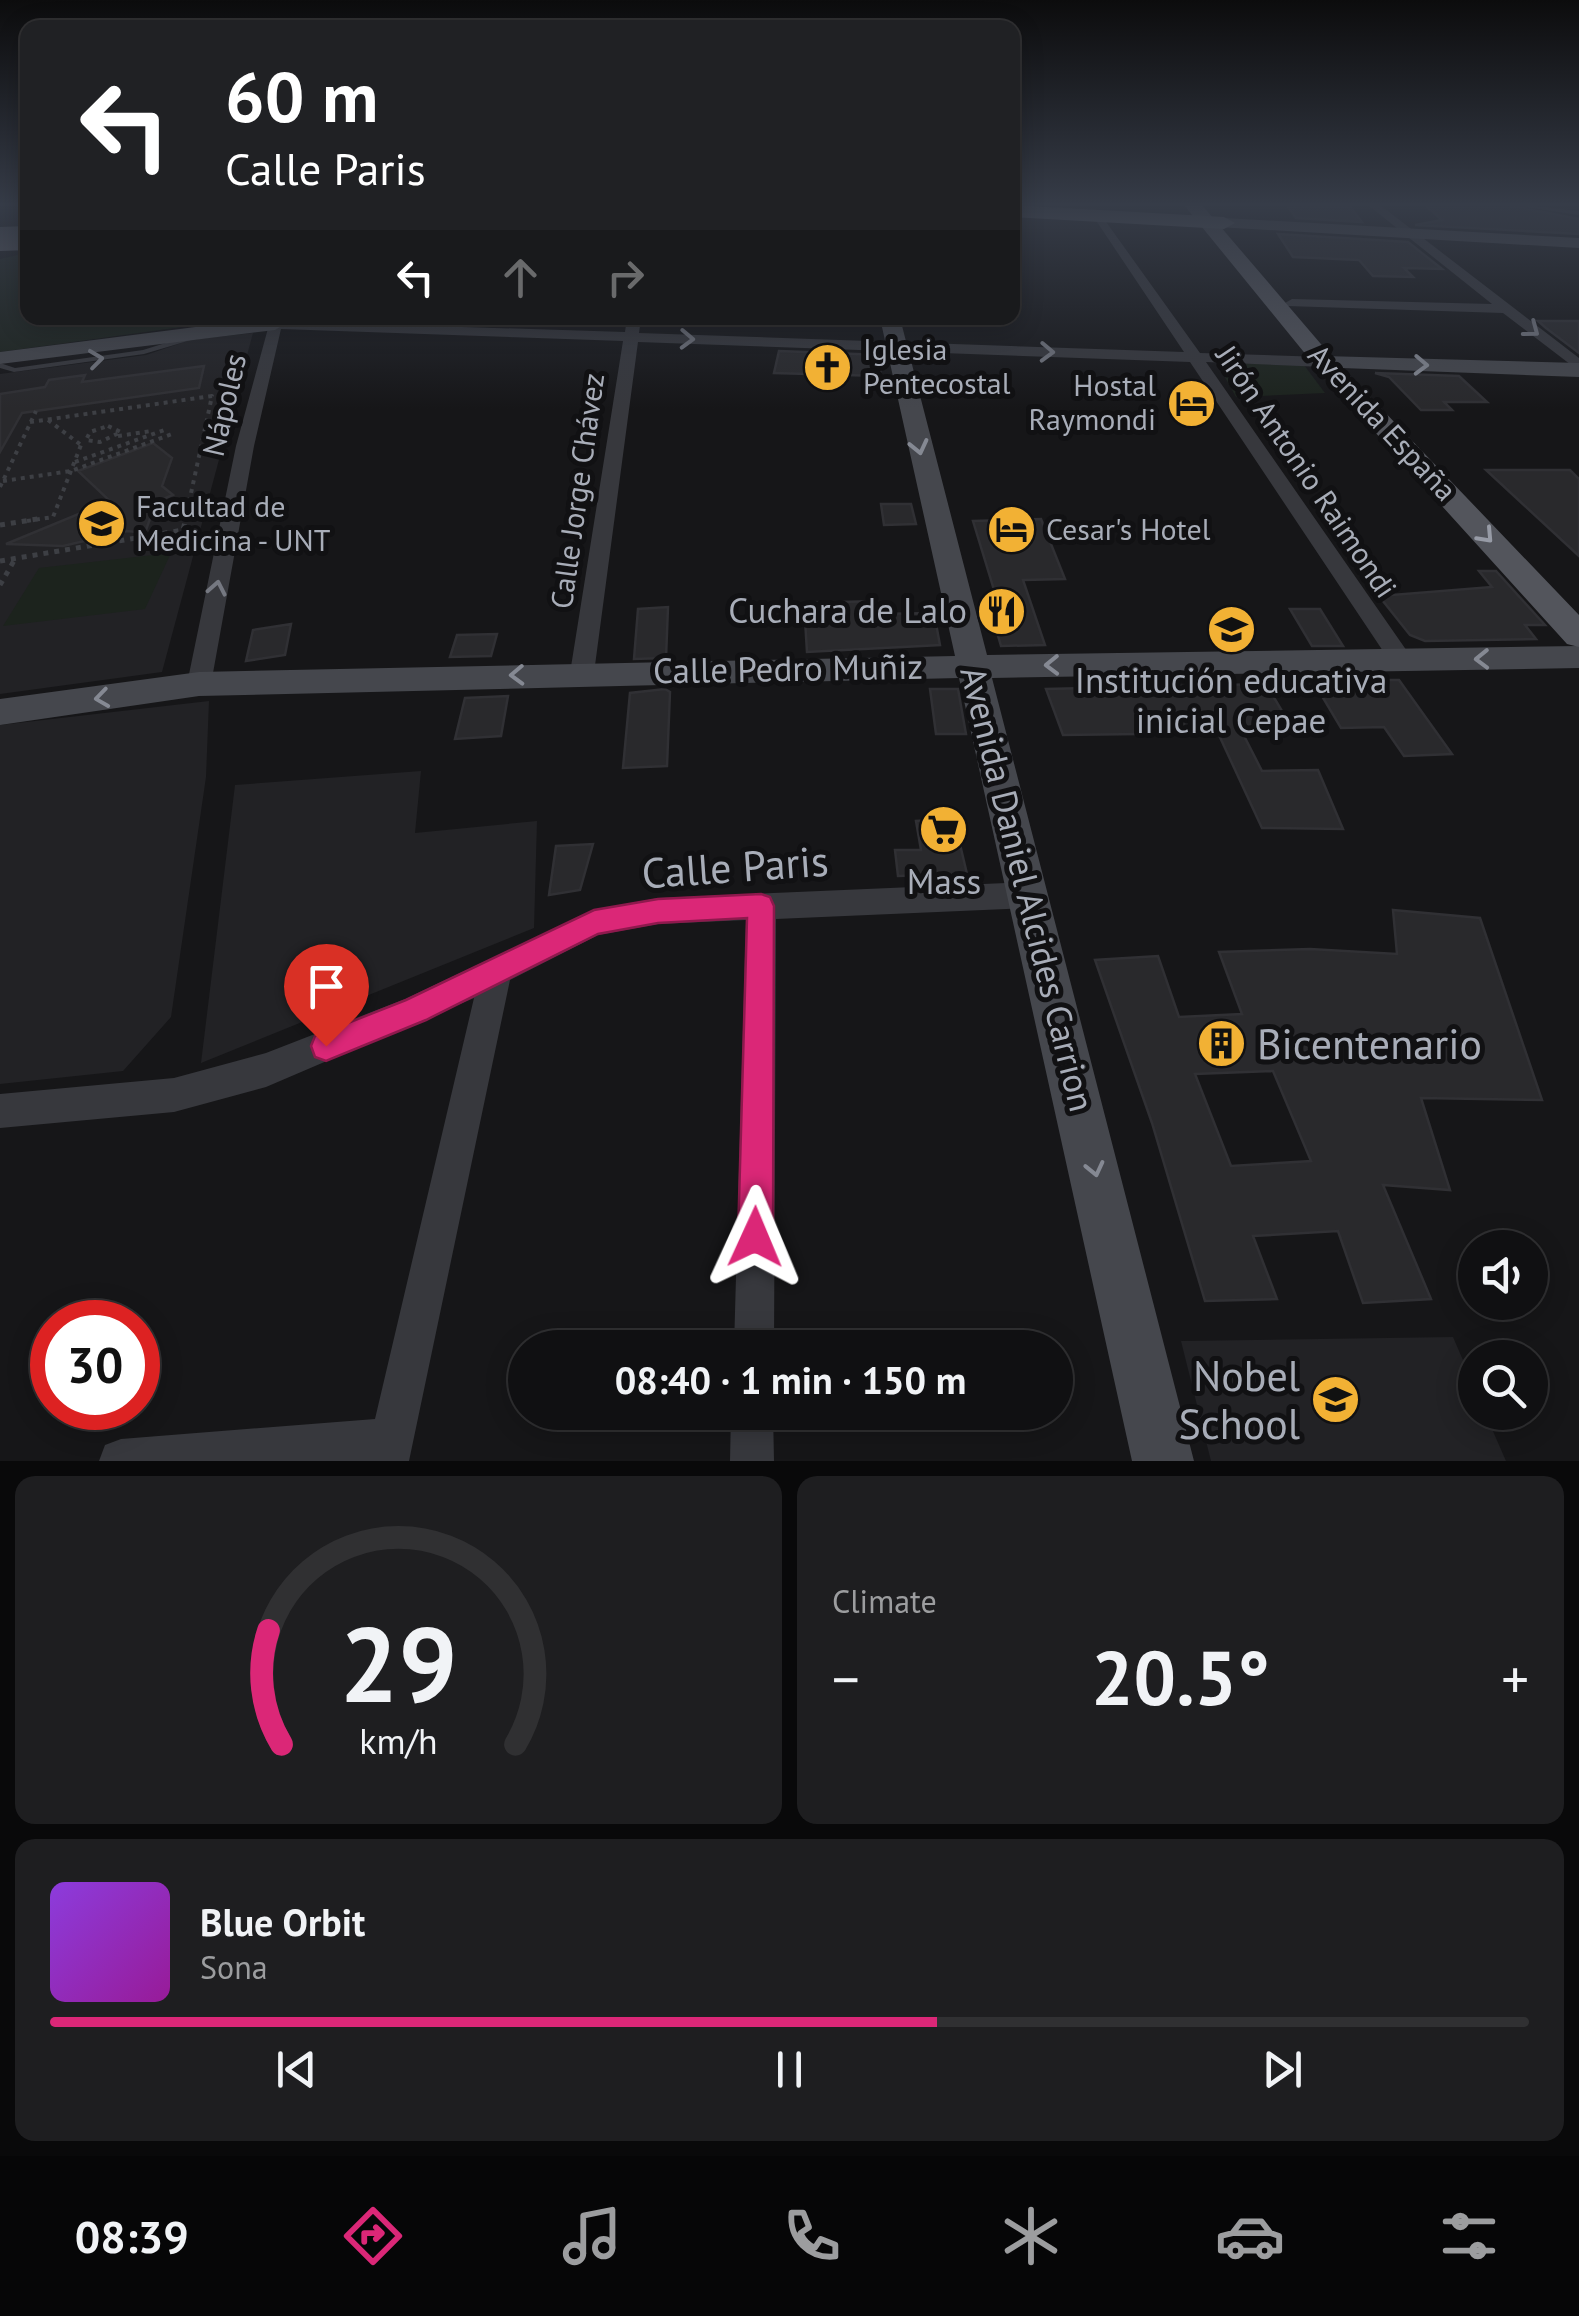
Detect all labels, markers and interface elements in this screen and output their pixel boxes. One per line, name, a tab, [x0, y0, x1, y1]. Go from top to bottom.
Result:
text: 60 m	[225, 51, 378, 141]
icon: left	[60, 60, 190, 190]
text: Calle Paris	[225, 139, 426, 197]
icon: left	[388, 250, 443, 305]
icon: ahead	[493, 250, 548, 305]
icon: right	[598, 250, 653, 305]
one-way arrow	[1521, 319, 1539, 336]
one-way arrow	[680, 329, 696, 350]
place label: Iglesia Pentecostal	[863, 329, 1011, 402]
street label: Avenida España	[1300, 335, 1466, 509]
street label: Jirón Antonio Raimondi	[1207, 336, 1406, 605]
church icon: Iglesia Pentecostal	[802, 341, 854, 393]
one-way arrow	[1039, 341, 1055, 362]
one-way arrow	[88, 349, 104, 370]
street label: Nápoles	[193, 350, 254, 460]
one-way arrow	[1414, 354, 1430, 375]
place label: Hostal Raymondi	[1029, 365, 1156, 438]
street label: Calle Jorge Chávez	[541, 370, 612, 611]
hotel icon: Hostal Raymondi	[1165, 377, 1217, 429]
one-way arrow	[907, 438, 928, 455]
place label: Facultad de Medicina - UNT	[136, 486, 331, 559]
school or university icon: Facultad de Medicina - UNT	[75, 498, 127, 550]
hotel icon: Cesar's Hotel	[985, 504, 1037, 556]
place label: Cesar's Hotel	[1046, 509, 1211, 548]
one-way arrow	[1474, 524, 1492, 542]
one-way arrow	[206, 580, 227, 597]
restaurant icon: Cuchara de Lalo	[976, 585, 1028, 637]
place label: Cuchara de Lalo	[728, 587, 967, 633]
school or university icon: Institución educativa inicial Cepae	[1205, 603, 1257, 655]
street label: Calle Pedro Muñiz	[653, 643, 923, 693]
one-way arrow	[1473, 648, 1488, 670]
one-way arrow	[1043, 655, 1059, 676]
place label: Institución educativa inicial Cepae	[1075, 657, 1387, 743]
street label: Avenida Daniel Alcides Carrion	[950, 661, 1106, 1116]
one-way arrow	[508, 664, 524, 685]
one-way arrow	[94, 686, 110, 707]
supermarket icon: Mass	[918, 804, 970, 856]
street label: Calle Paris	[640, 833, 830, 900]
place label: Mass	[907, 858, 981, 904]
pin	[284, 944, 369, 1047]
icon: arrive	[299, 959, 354, 1014]
place label: Bicentenario	[1257, 1016, 1482, 1071]
building icon: Bicentenario	[1196, 1018, 1248, 1070]
one-way arrow	[1083, 1160, 1104, 1177]
position arrow	[703, 1185, 807, 1289]
map controls	[1458, 1230, 1548, 1430]
button: sound	[1458, 1230, 1548, 1320]
speed limit sign: 30	[30, 1300, 160, 1430]
button: search	[1458, 1340, 1548, 1430]
place label: Nobel School	[1178, 1348, 1300, 1451]
text: 08:40 · 1 min · 150 m	[615, 1355, 966, 1404]
school or university icon: Nobel School	[1309, 1374, 1361, 1426]
text: Climate	[832, 1580, 937, 1622]
text: 29	[340, 1596, 457, 1731]
text: 20.5°	[1091, 1629, 1270, 1726]
text: −	[832, 1643, 860, 1714]
text: +	[1501, 1643, 1529, 1714]
text: km/h	[359, 1718, 438, 1764]
text: Blue Orbit	[200, 1897, 365, 1946]
text: Sona	[200, 1946, 268, 1988]
icon: previous	[269, 2042, 324, 2097]
icon: pause	[762, 2042, 817, 2097]
icon: next	[1255, 2042, 1310, 2097]
icon: directions	[338, 2201, 408, 2271]
icon: music	[557, 2201, 627, 2271]
icon: phone	[777, 2201, 847, 2271]
icon: climate	[996, 2201, 1066, 2271]
icon: car	[1215, 2201, 1285, 2271]
icon: filters	[1434, 2201, 1504, 2271]
text: 08:39	[75, 2207, 189, 2265]

